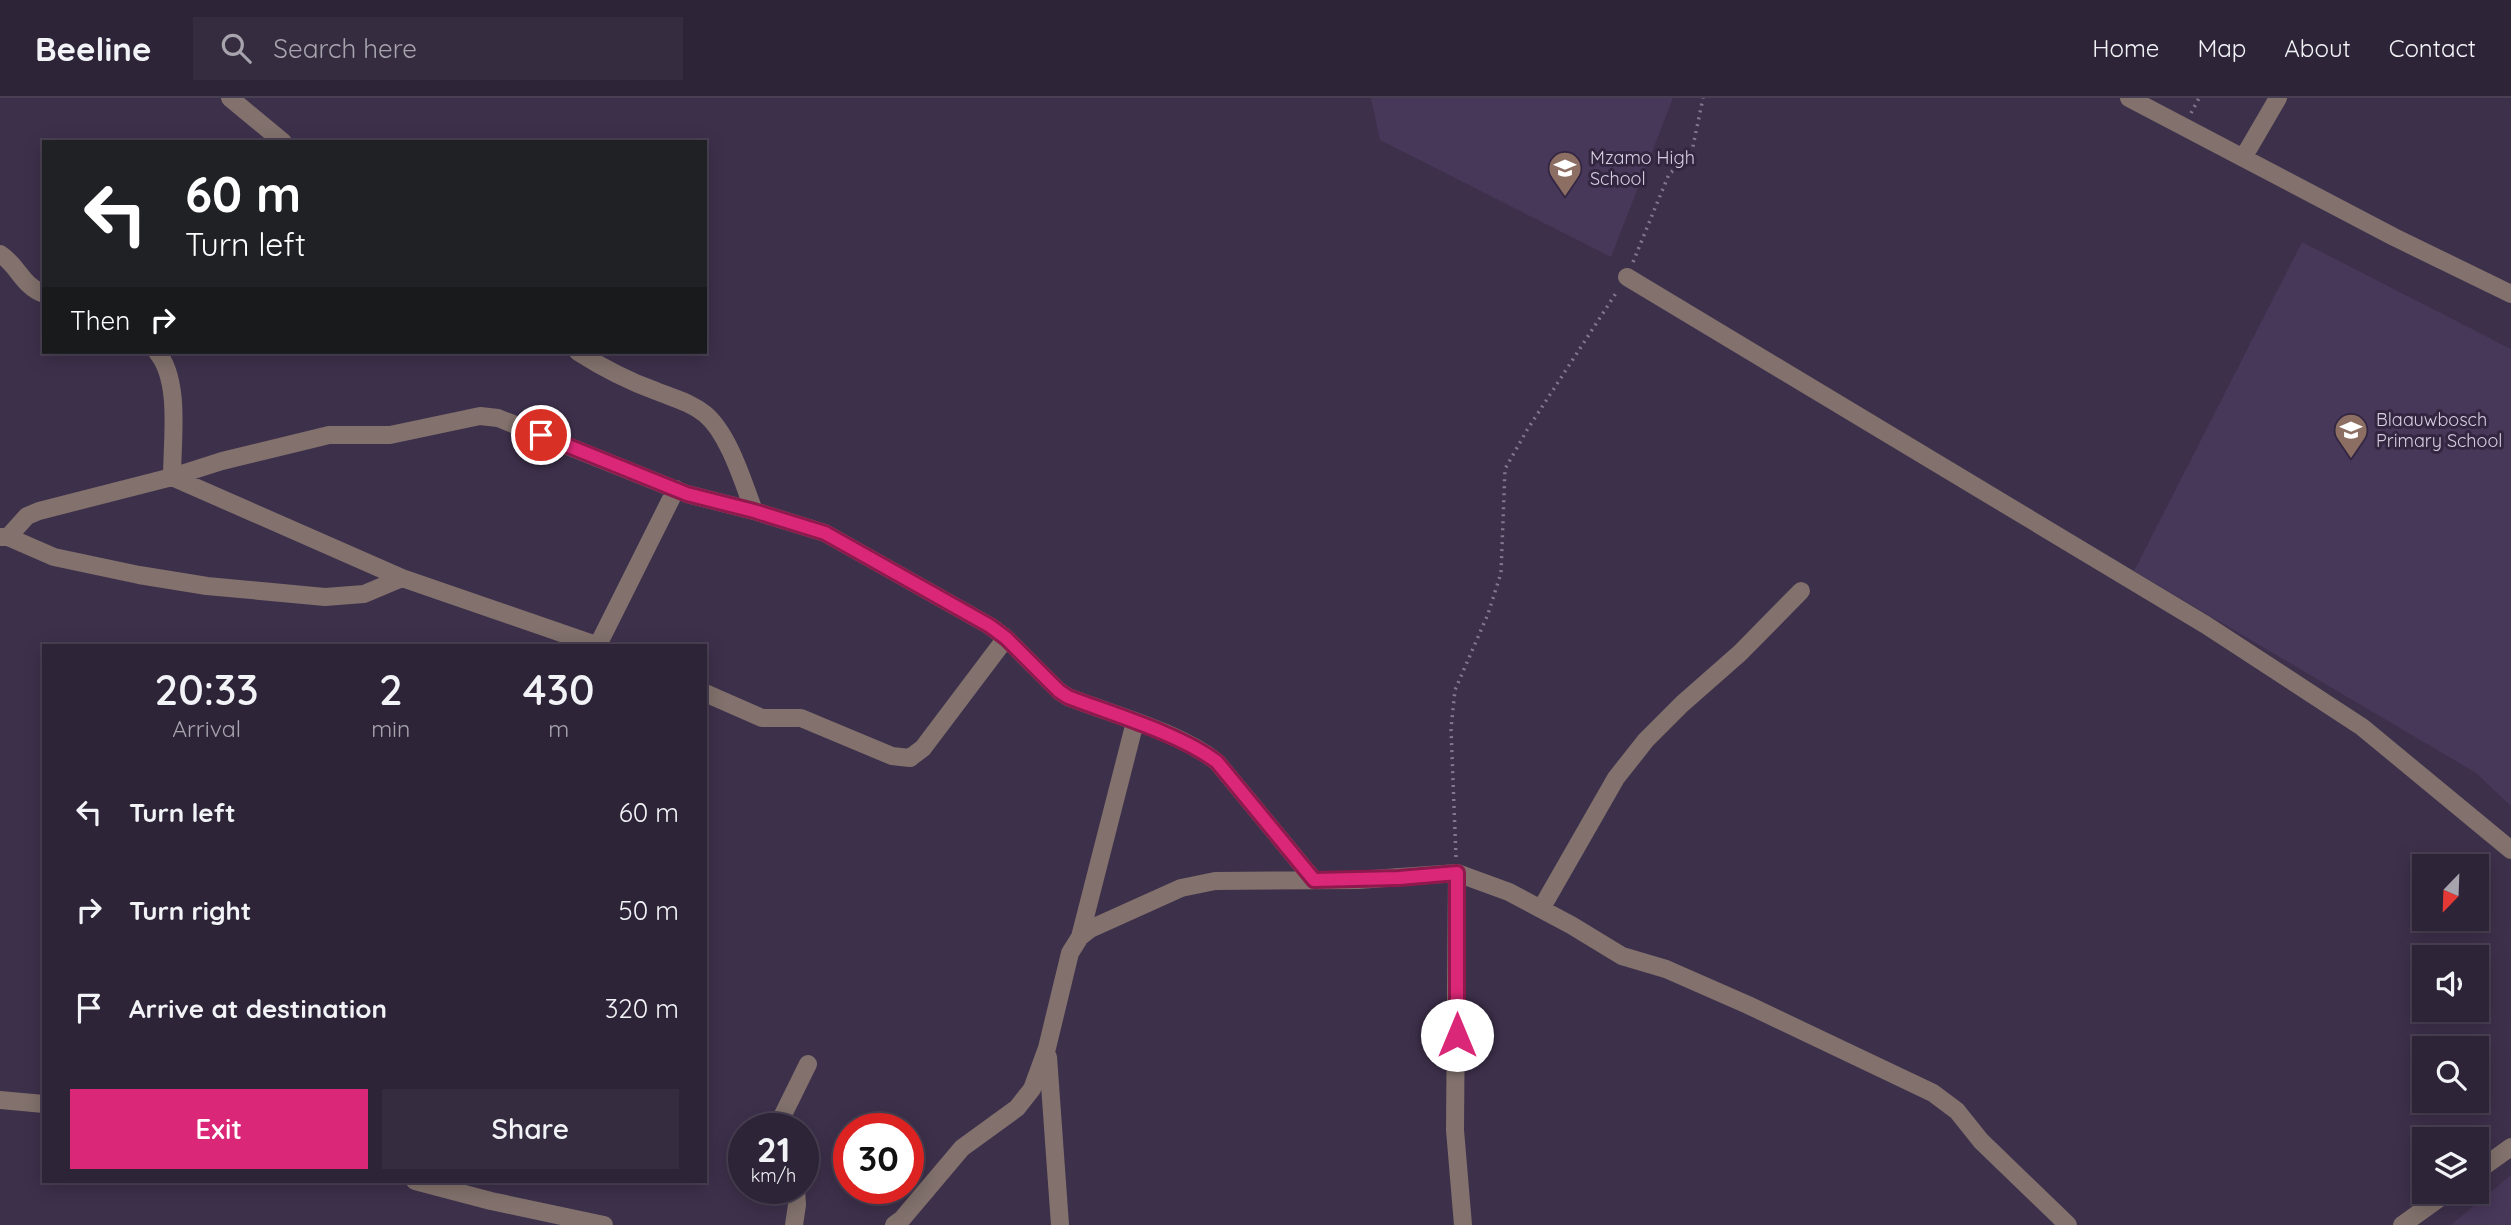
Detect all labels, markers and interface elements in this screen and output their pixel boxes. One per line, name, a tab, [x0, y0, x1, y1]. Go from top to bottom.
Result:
search box	[193, 17, 683, 80]
text: Beeline	[35, 28, 151, 69]
icon: search	[217, 29, 255, 67]
text: Search here	[273, 32, 417, 65]
text: Home	[2092, 33, 2159, 63]
text: Map	[2197, 33, 2246, 63]
text: About	[2284, 33, 2351, 63]
text: Contact	[2389, 33, 2476, 63]
place label: Mzamo High School	[1590, 146, 1695, 190]
school or university icon: Mzamo High School	[1546, 149, 1584, 198]
text: 60 m	[185, 163, 301, 224]
icon: left	[70, 168, 161, 259]
text: Turn left	[185, 224, 306, 264]
icon: right	[144, 301, 182, 339]
text: Then	[70, 304, 130, 337]
pin	[511, 405, 571, 465]
place label: Blaauwbosch Primary School	[2376, 408, 2502, 452]
school or university icon: Blaauwbosch Primary School	[2332, 411, 2370, 460]
icon: arrive	[522, 416, 560, 454]
text: 20:33	[154, 663, 259, 716]
text: 2	[379, 663, 403, 716]
text: 430	[523, 663, 595, 716]
text: Arrival	[172, 714, 241, 743]
text: min	[371, 714, 410, 743]
text: m	[548, 714, 569, 743]
icon: left	[70, 793, 108, 831]
text: Turn left	[129, 796, 236, 829]
text: 60 m	[619, 796, 679, 829]
north arrow	[2412, 854, 2488, 931]
map controls	[2412, 854, 2489, 1204]
icon: right	[70, 891, 108, 929]
text: Turn right	[129, 894, 251, 927]
text: 50 m	[619, 894, 679, 927]
button: sound	[2412, 945, 2489, 1022]
icon: arrive	[70, 989, 108, 1027]
text: Arrive at destination	[129, 992, 387, 1025]
text: 320 m	[605, 992, 679, 1025]
position arrow	[1420, 998, 1494, 1072]
button: search	[2412, 1036, 2489, 1113]
button: Exit	[70, 1089, 368, 1169]
button: Share	[382, 1089, 679, 1169]
speed limit sign: 30	[833, 1113, 924, 1204]
text: 21	[757, 1127, 790, 1171]
button: layers	[2412, 1127, 2489, 1204]
text: km/h	[751, 1164, 796, 1187]

